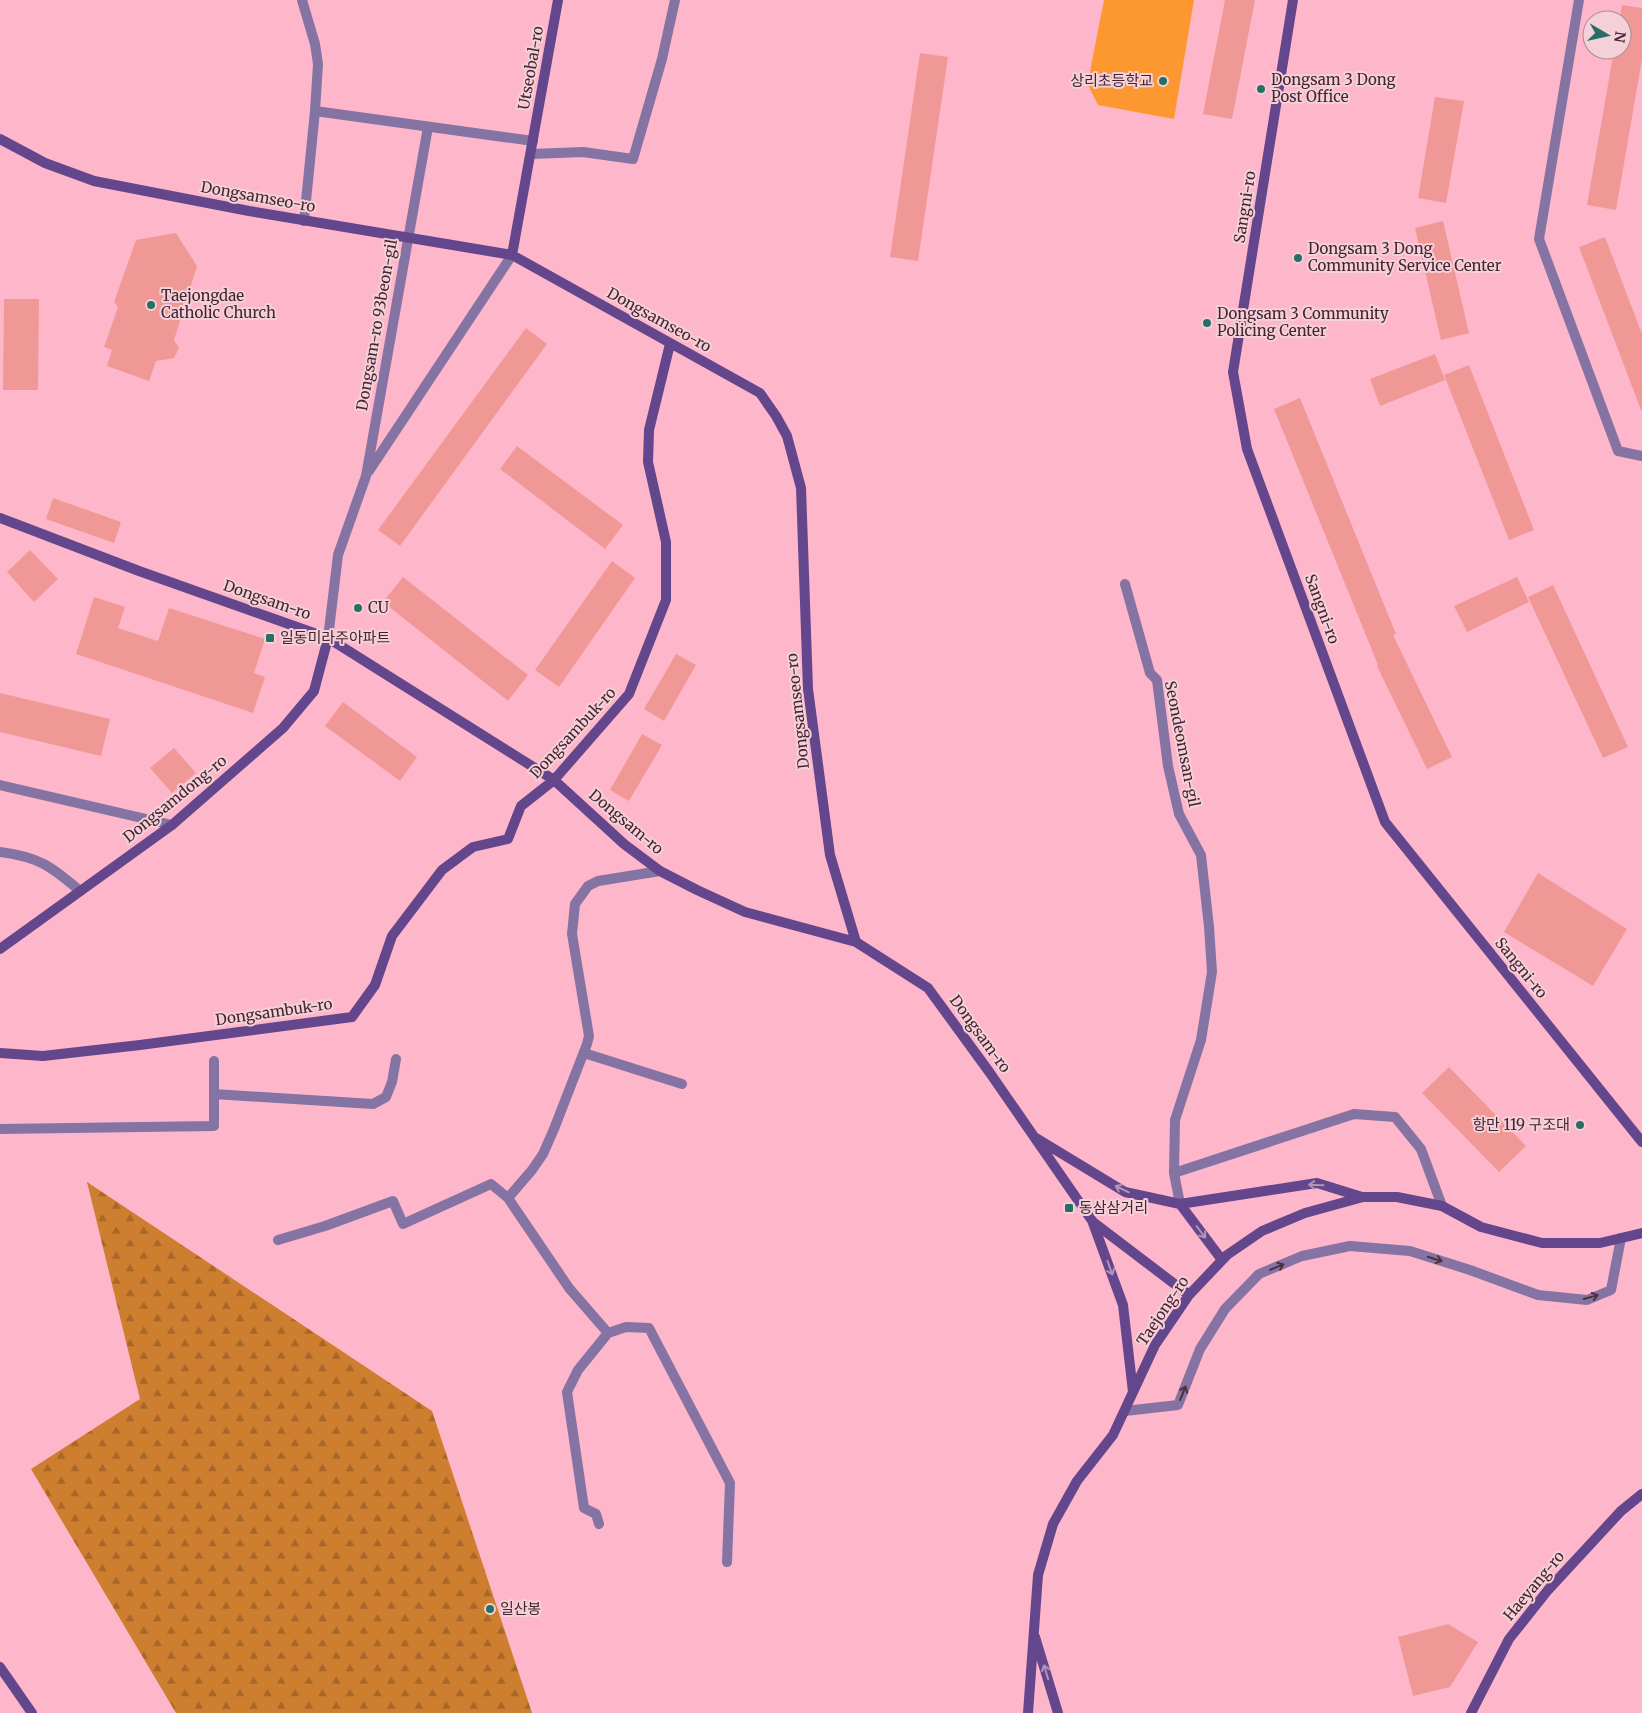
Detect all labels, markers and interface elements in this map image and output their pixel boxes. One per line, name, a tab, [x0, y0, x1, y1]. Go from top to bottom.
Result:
north arrow	[1582, 10, 1632, 60]
street label: Utseobal-ro	[514, 24, 547, 111]
text: N	[1610, 30, 1630, 44]
place label: Dongsam 3 Dong Post Office	[1271, 70, 1396, 106]
place label: 상리초등학교	[1070, 71, 1153, 90]
marker: 상리초등학교	[1157, 75, 1169, 87]
marker: Dongsam 3 Dong Post Office	[1255, 83, 1267, 95]
street label: Sangni-ro	[1229, 169, 1260, 244]
street label: Dongsamseo-ro	[199, 177, 317, 216]
street label: Dongsam-ro 93beon-gil	[352, 237, 401, 412]
place label: Dongsam 3 Dong Community Service Center	[1308, 239, 1502, 275]
marker: Dongsam 3 Dong Community Service Center	[1292, 252, 1304, 264]
street label: Dongsamseo-ro	[604, 283, 715, 356]
place label: Taejongdae Catholic Church	[161, 286, 276, 322]
marker: Taejongdae Catholic Church	[145, 299, 157, 311]
place label: Dongsam 3 Community Policing Center	[1217, 304, 1389, 340]
marker: Dongsam 3 Community Policing Center	[1201, 317, 1213, 329]
street label: Sangni-ro	[1301, 571, 1344, 646]
street label: Dongsam-ro	[221, 576, 314, 623]
place label: CU	[368, 598, 389, 617]
marker: CU	[352, 602, 364, 614]
place label: 일동미라주아파트	[280, 628, 391, 647]
marker: 일동미라주아파트	[264, 632, 276, 644]
street label: Dongsamseo-ro	[782, 652, 813, 770]
street label: Seondeomsan-gil	[1161, 679, 1204, 809]
street label: Dongsambuk-ro	[526, 683, 620, 782]
street label: Dongsamdong-ro	[119, 751, 231, 846]
street label: Dongsam-ro	[585, 785, 668, 858]
street label: Sangni-ro	[1491, 933, 1552, 1002]
street label: Dongsam-ro	[946, 991, 1015, 1076]
street label: Dongsambuk-ro	[214, 994, 334, 1029]
place label: 항만 119 구조대	[1472, 1115, 1570, 1134]
marker: 항만 119 구조대	[1574, 1119, 1586, 1131]
one-way arrow	[1308, 1180, 1324, 1190]
one-way arrow	[1115, 1184, 1130, 1194]
place label: 동삼삼거리	[1079, 1198, 1148, 1217]
marker: 동삼삼거리	[1063, 1202, 1075, 1214]
one-way arrow	[1196, 1225, 1206, 1239]
one-way arrow	[1427, 1254, 1443, 1264]
one-way arrow	[1106, 1259, 1115, 1275]
one-way arrow	[1269, 1261, 1284, 1271]
street label: Taejong-ro	[1132, 1272, 1193, 1349]
one-way arrow	[1582, 1292, 1598, 1301]
one-way arrow	[1178, 1386, 1188, 1401]
street label: Haeyang-ro	[1499, 1547, 1568, 1624]
place label: 일산봉	[500, 1599, 541, 1618]
marker: 일산봉	[484, 1603, 496, 1615]
one-way arrow	[1040, 1664, 1050, 1680]

